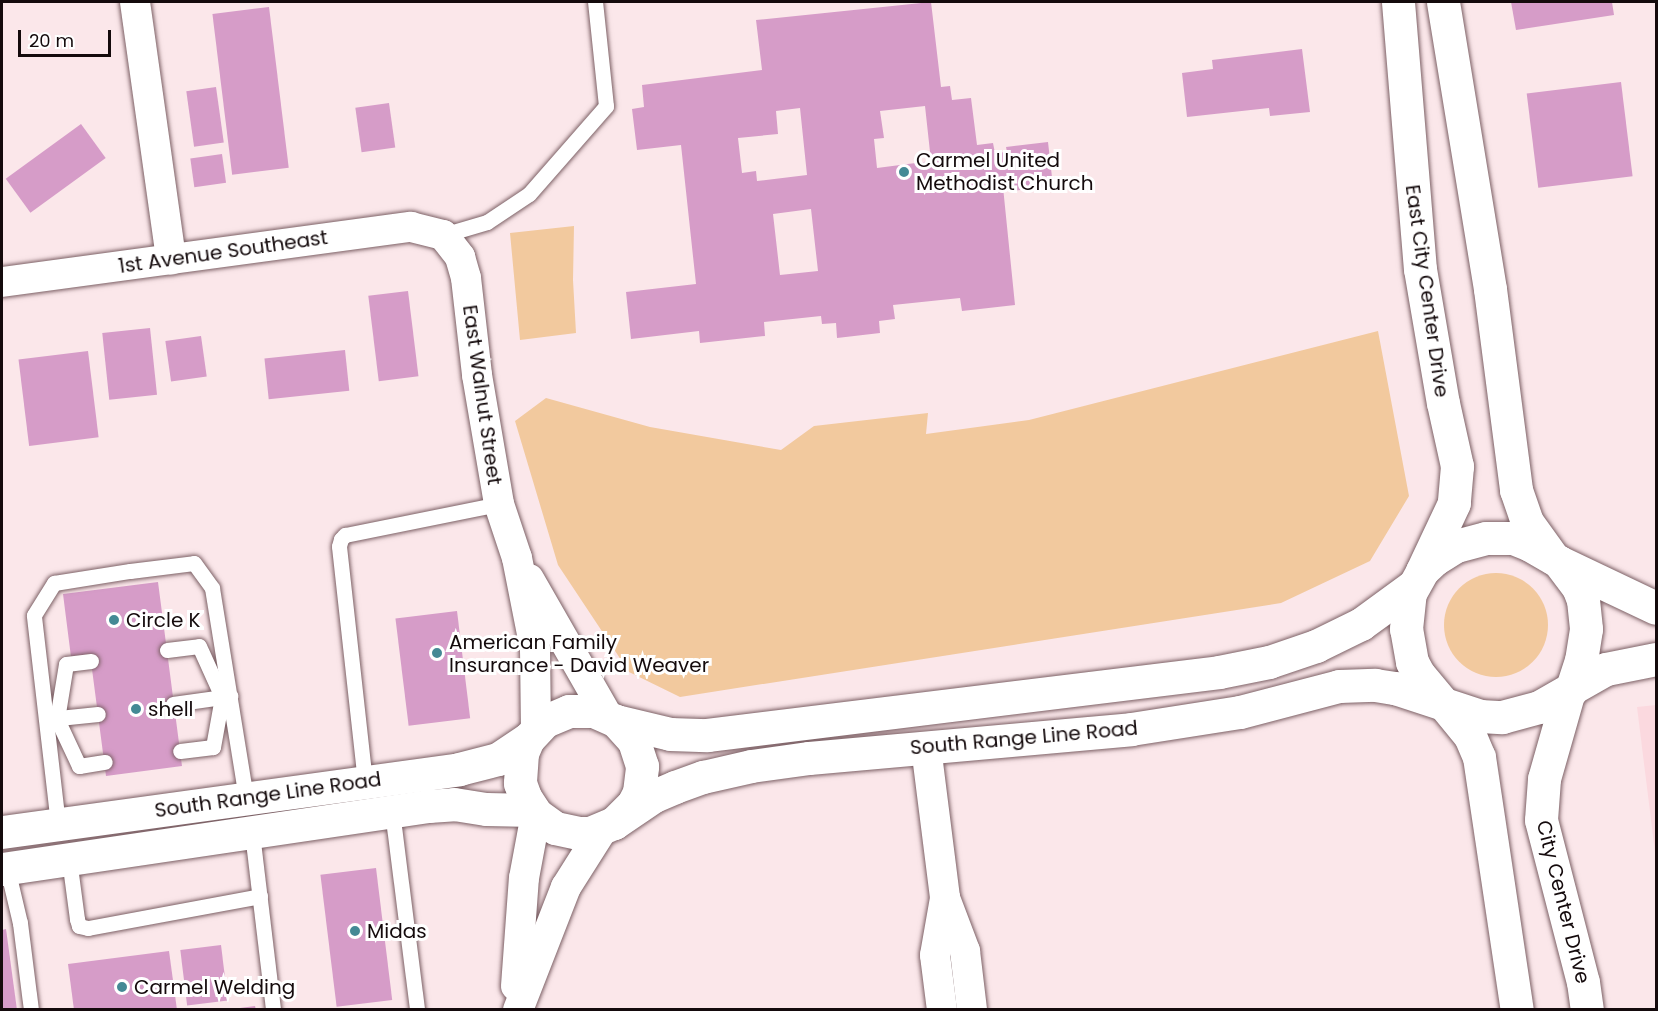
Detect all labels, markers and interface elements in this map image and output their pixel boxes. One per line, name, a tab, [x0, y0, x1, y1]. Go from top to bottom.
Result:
scale bar	[21, 18, 114, 56]
text: 20 m	[29, 28, 74, 53]
place label: Carmel United Methodist Church	[916, 148, 1093, 195]
marker: Carmel United Methodist Church	[897, 165, 911, 179]
street label: East City Center Drive	[1400, 183, 1454, 399]
street label: 1st Avenue Southeast	[117, 225, 329, 279]
street label: East Walnut Street	[457, 303, 507, 487]
place label: Circle K	[126, 608, 201, 632]
marker: Circle K	[107, 613, 121, 627]
place label: American Family Insurance - David Weaver	[449, 630, 709, 677]
marker: American Family Insurance - David Weaver	[430, 646, 444, 660]
place label: shell	[148, 697, 193, 721]
marker: shell	[129, 702, 143, 716]
street label: South Range Line Road	[909, 716, 1139, 760]
street label: South Range Line Road	[153, 767, 383, 823]
street label: City Center Drive	[1531, 818, 1595, 986]
place label: Midas	[367, 919, 427, 943]
marker: Midas	[348, 924, 362, 938]
place label: Carmel Welding	[134, 975, 295, 999]
marker: Carmel Welding	[115, 980, 129, 994]

